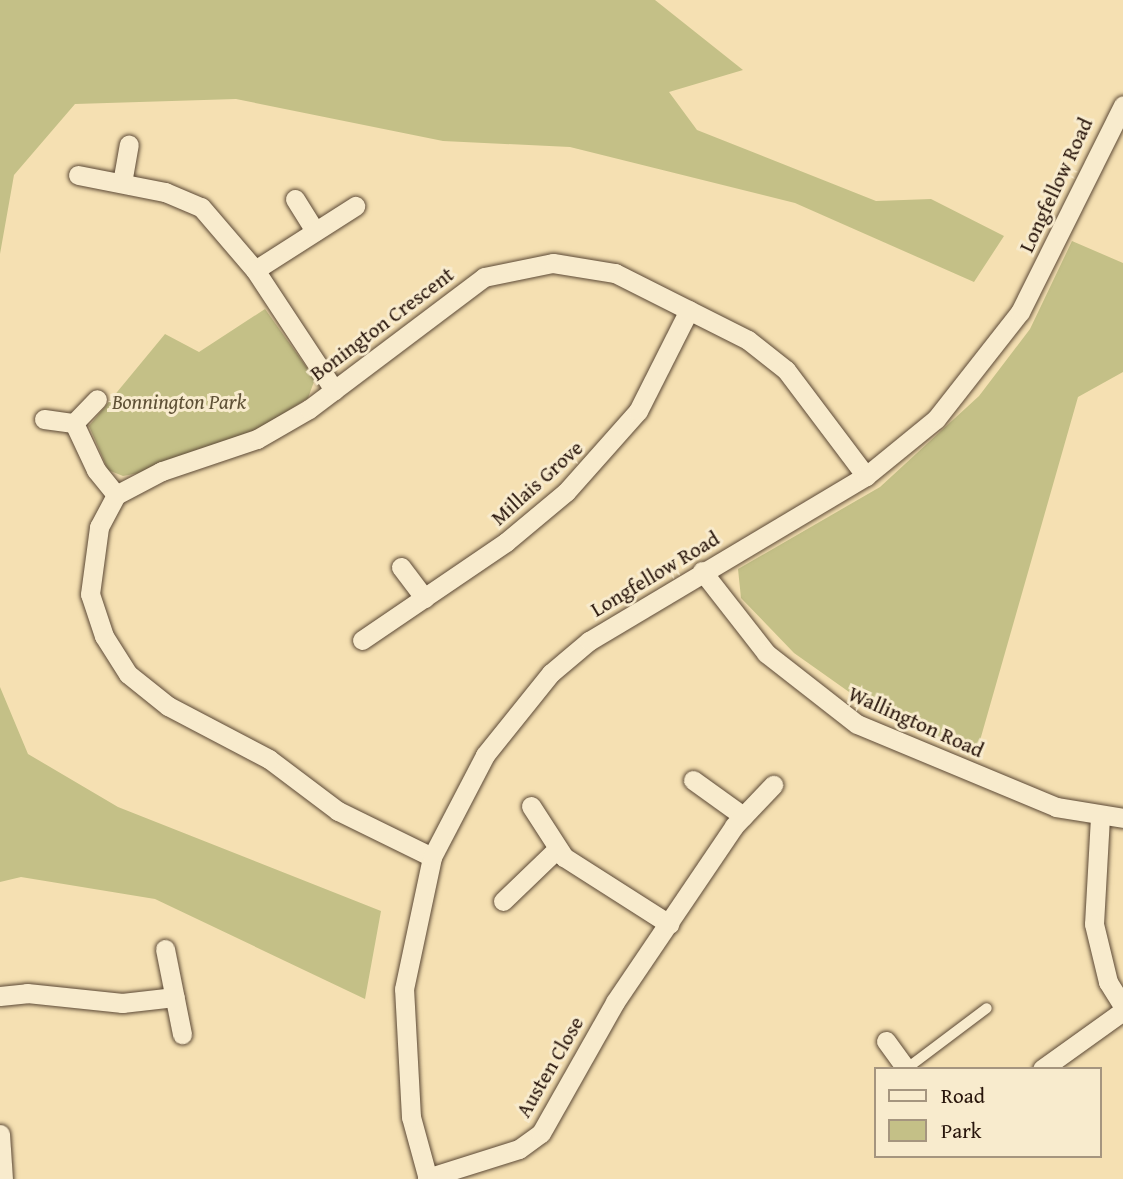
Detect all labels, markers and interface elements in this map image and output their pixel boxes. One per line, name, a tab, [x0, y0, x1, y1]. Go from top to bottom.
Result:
street label: Longfellow Road	[1014, 114, 1098, 256]
street label: Bonington Crescent	[305, 262, 459, 386]
park label: Bonnington Park	[112, 389, 246, 415]
street label: Millais Grove	[486, 435, 588, 531]
street label: Longfellow Road	[586, 526, 724, 622]
street label: Wallington Road	[844, 681, 988, 763]
street label: Austen Close	[511, 1012, 589, 1122]
legend	[874, 1067, 1102, 1158]
text: Road	[941, 1080, 985, 1111]
text: Park	[941, 1115, 982, 1146]

